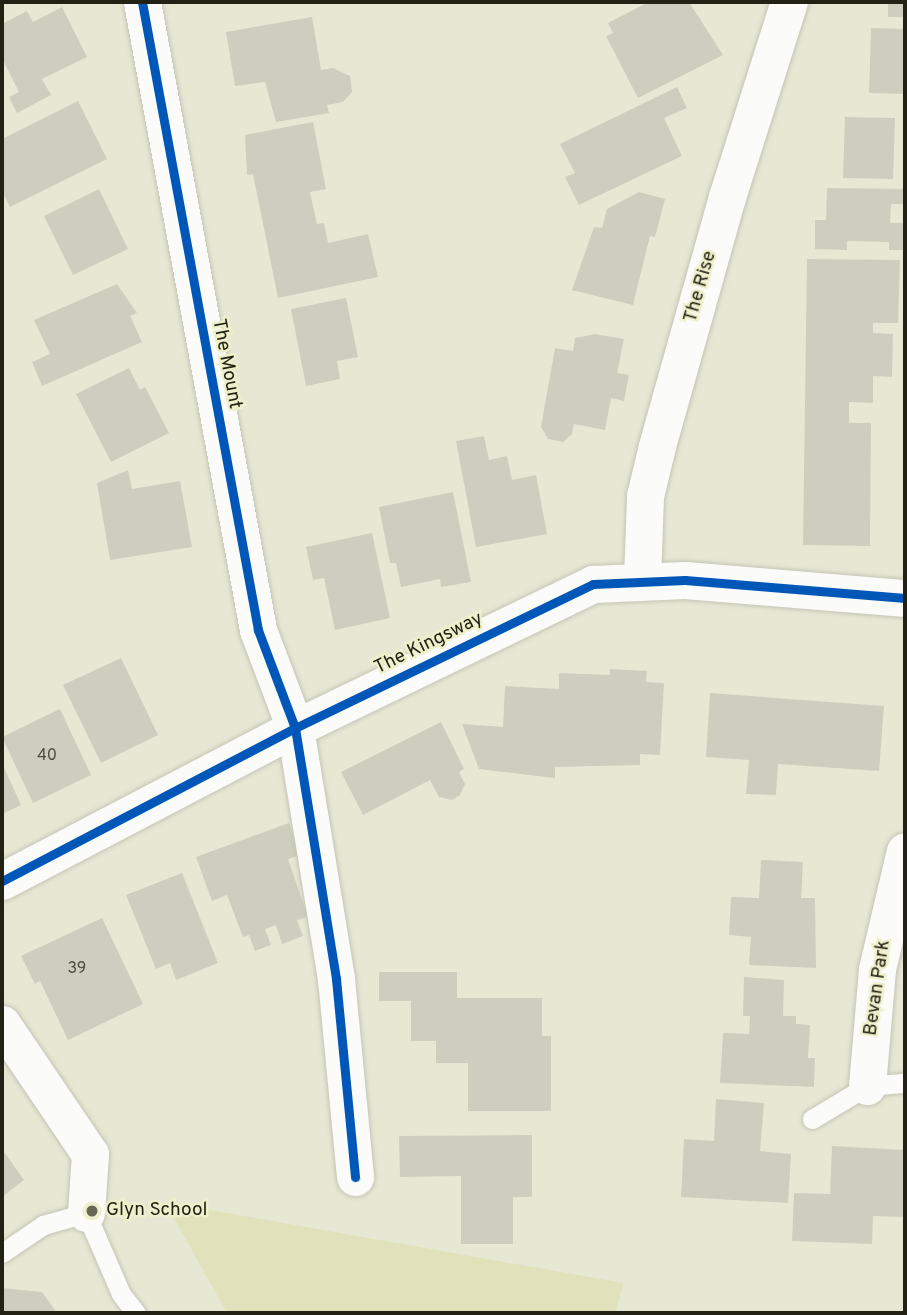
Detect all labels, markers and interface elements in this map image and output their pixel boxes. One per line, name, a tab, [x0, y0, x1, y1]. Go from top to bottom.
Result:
street label: The Rise	[680, 249, 722, 325]
street label: The Mount	[206, 317, 246, 411]
street label: The Kingsway	[371, 608, 487, 680]
house number: 40	[37, 746, 57, 766]
street label: Bevan Park	[860, 939, 896, 1037]
house number: 39	[68, 959, 86, 979]
place label: Glyn School	[106, 1200, 207, 1222]
marker: Glyn School	[84, 1203, 100, 1219]

